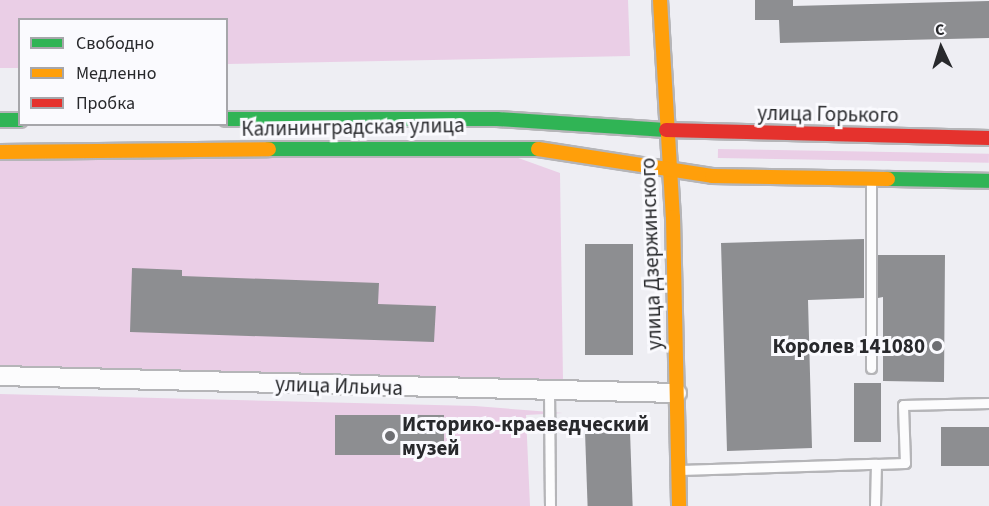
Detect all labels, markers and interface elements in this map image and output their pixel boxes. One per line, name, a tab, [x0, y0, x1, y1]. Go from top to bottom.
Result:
legend	[18, 18, 228, 126]
north arrow	[911, 18, 971, 78]
text: С	[934, 19, 945, 41]
text: Свободно	[76, 31, 154, 56]
text: Медленно	[76, 61, 156, 86]
text: Пробка	[76, 91, 135, 116]
street label: улица Горького	[757, 100, 899, 128]
street label: Калининградская улица	[241, 112, 465, 142]
street label: улица Дзержинского	[635, 157, 667, 351]
place label: Королев 141080	[772, 333, 925, 359]
marker: Королев 141080	[930, 339, 944, 353]
street label: улица Ильича	[275, 371, 403, 401]
place label: Историко-краеведческий музей	[402, 411, 649, 461]
marker: Историко-краеведческий музей	[383, 429, 397, 443]

